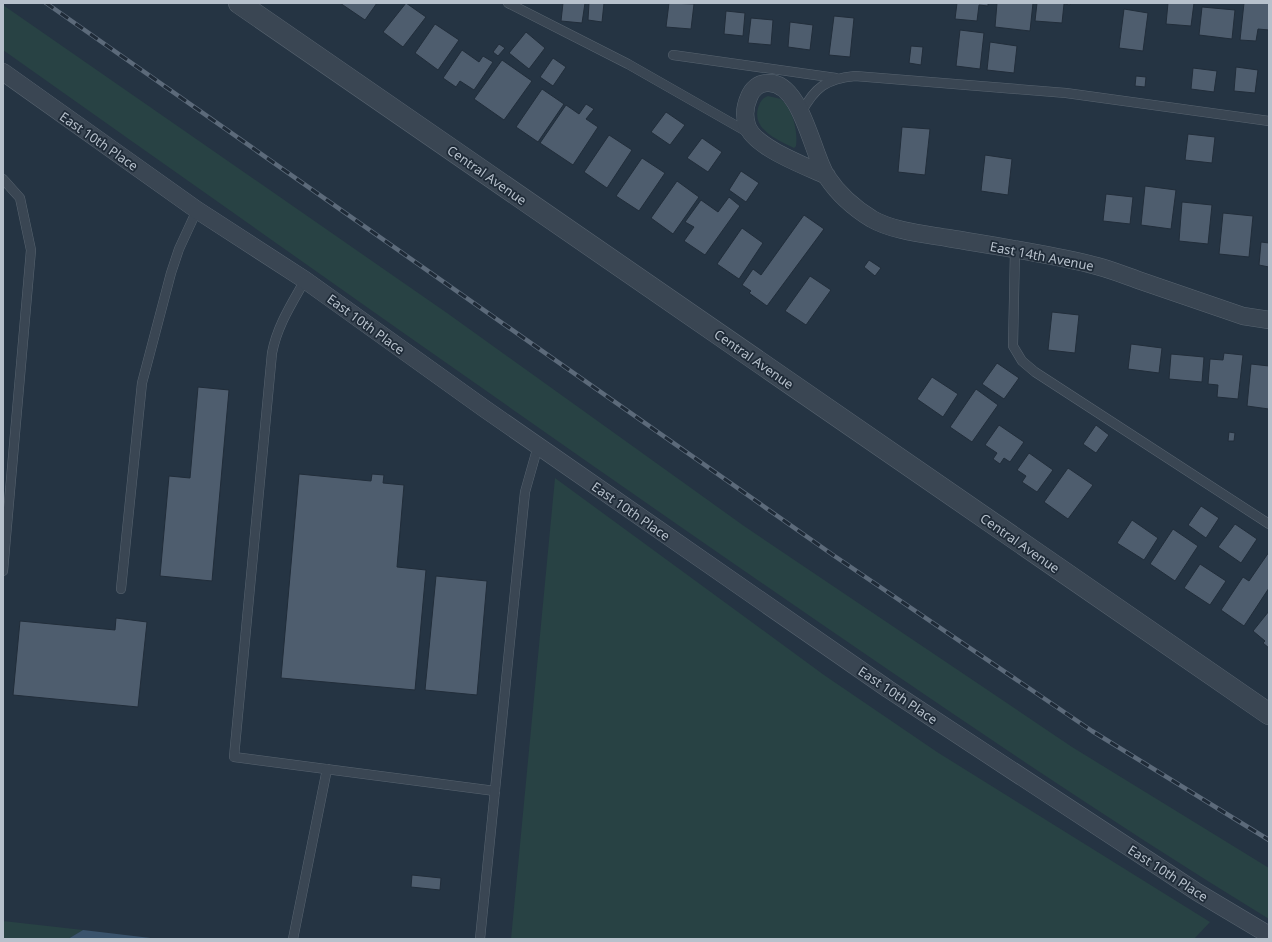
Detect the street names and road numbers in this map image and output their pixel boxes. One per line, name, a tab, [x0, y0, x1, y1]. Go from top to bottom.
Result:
street label: East 10th Place	[56, 107, 142, 175]
street label: Central Avenue	[444, 141, 530, 209]
street label: East 14th Avenue	[989, 237, 1095, 275]
street label: East 10th Place	[324, 290, 408, 358]
street label: Central Avenue	[711, 325, 797, 393]
street label: East 10th Place	[588, 477, 674, 545]
street label: Central Avenue	[977, 509, 1063, 577]
street label: East 10th Place	[855, 662, 941, 728]
street label: East 10th Place	[1125, 840, 1211, 906]

